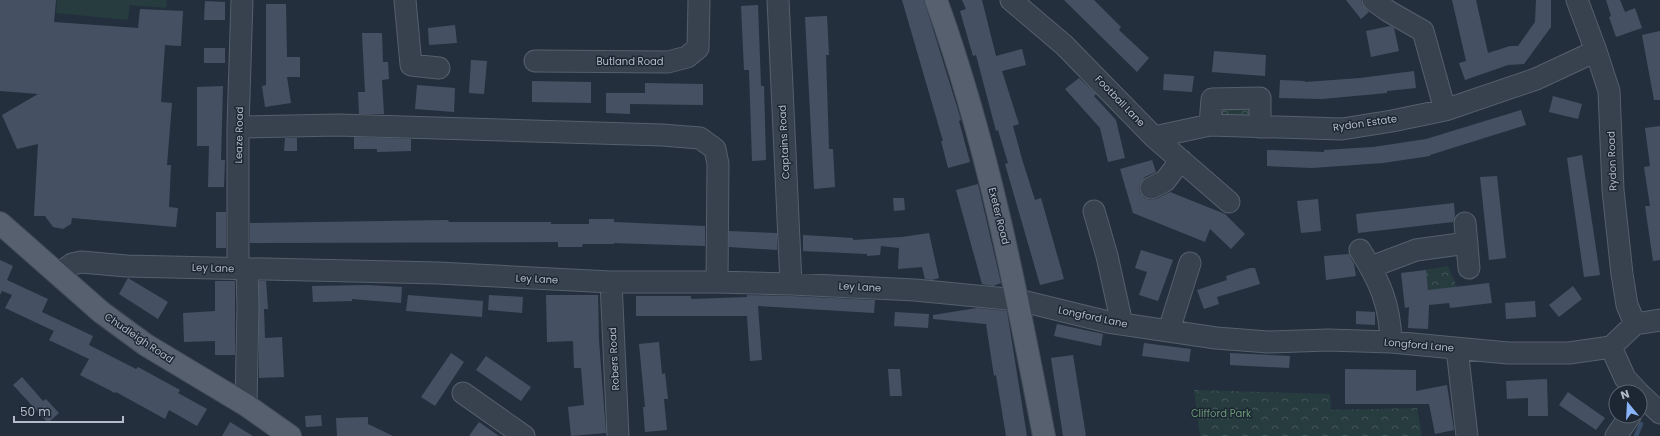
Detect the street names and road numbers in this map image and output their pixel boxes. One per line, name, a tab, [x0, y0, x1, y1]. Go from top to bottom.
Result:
street label: Butland Road	[596, 54, 664, 69]
street label: Football Lane	[1092, 72, 1148, 130]
street label: Captains Road	[775, 104, 793, 180]
street label: Leaze Road	[231, 107, 247, 163]
street label: Rydon Estate	[1332, 111, 1398, 135]
street label: Rydon Road	[1603, 131, 1621, 191]
street label: Exeter Road	[985, 186, 1013, 246]
street label: Ley Lane	[192, 260, 234, 276]
street label: Ley Lane	[515, 270, 559, 288]
street label: Ley Lane	[838, 278, 882, 296]
street label: Longford Lane	[1057, 302, 1129, 332]
street label: Chudleigh Road	[102, 309, 176, 367]
street label: Robers Road	[605, 327, 623, 391]
street label: Longford Lane	[1383, 334, 1455, 356]

